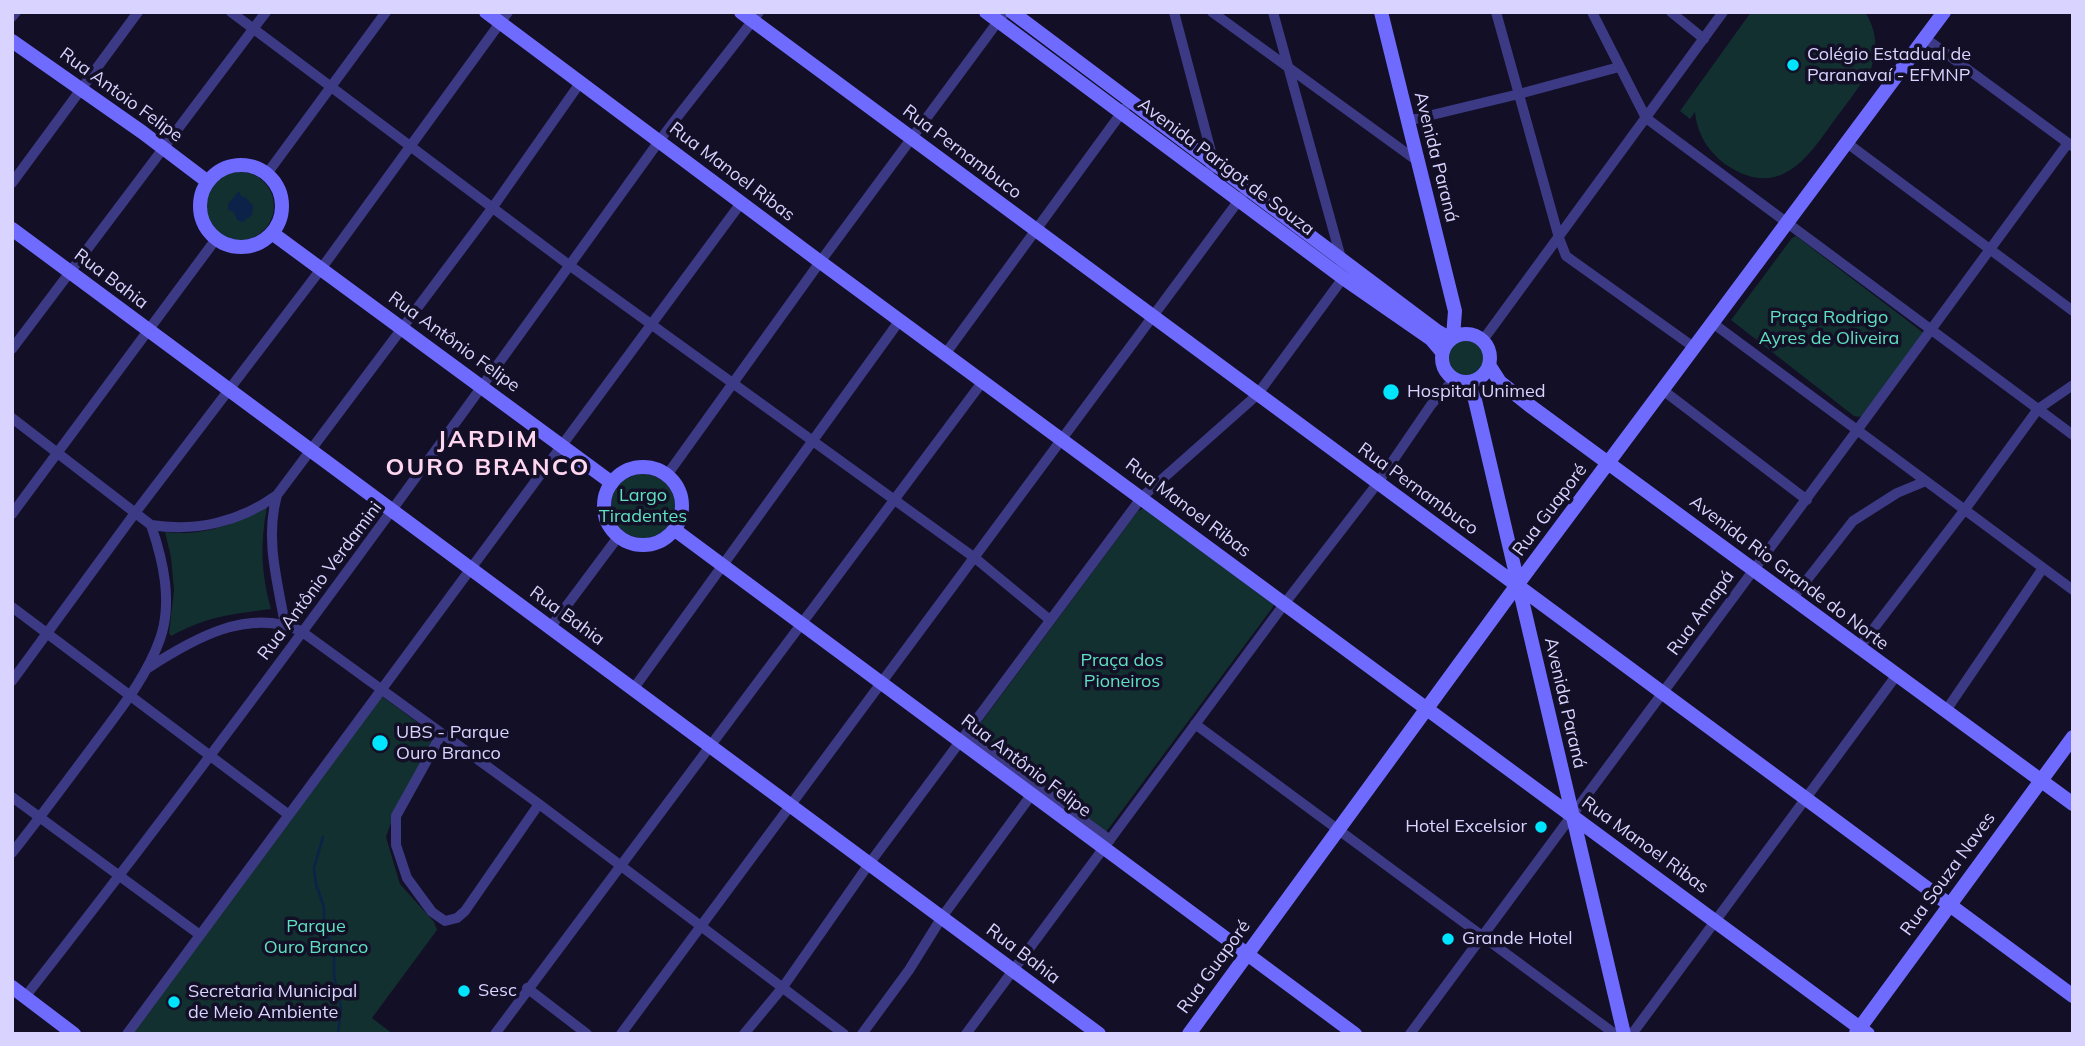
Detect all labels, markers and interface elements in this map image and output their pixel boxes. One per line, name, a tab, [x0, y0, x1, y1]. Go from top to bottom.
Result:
street label: Rua Antoio Felipe	[55, 43, 187, 147]
place label: Colégio Estadual de Paranavaí - EFMNP	[1807, 44, 1971, 86]
marker: Colégio Estadual de Paranavaí - EFMNP	[1785, 57, 1801, 73]
street label: Avenida Paraná	[1409, 89, 1463, 225]
street label: Avenida Parigot de Souza	[1134, 94, 1318, 240]
street label: Rua Pernambuco	[898, 100, 1026, 204]
street label: Rua Manoel Ribas	[665, 118, 799, 226]
street label: Rua Bahia	[70, 244, 152, 314]
street label: Rua Antônio Felipe	[384, 287, 524, 397]
park label: Praça Rodrigo Ayres de Oliveira	[1759, 307, 1899, 350]
place label: Hospital Unimed	[1407, 381, 1546, 403]
marker: Hospital Unimed	[1381, 382, 1401, 402]
district label: JARDIM OURO BRANCO	[387, 426, 589, 482]
street label: Rua Pernambuco	[1354, 438, 1482, 540]
street label: Rua Manoel Ribas	[1121, 454, 1255, 562]
street label: Rua Guaporé	[1508, 460, 1592, 560]
park label: Largo Tiradentes	[599, 485, 687, 528]
street label: Avenida Rio Grande do Norte	[1685, 491, 1893, 655]
street label: Rua Antônio Verdamini	[253, 498, 387, 664]
street label: Rua Amapá	[1663, 566, 1739, 660]
street label: Rua Bahia	[525, 582, 609, 650]
street label: Avenida Paraná	[1539, 635, 1591, 771]
park label: Praça dos Pioneiros	[1080, 650, 1164, 692]
street label: Rua Antônio Felipe	[957, 710, 1095, 822]
place label: UBS - Parque Ouro Branco	[396, 722, 509, 764]
marker: UBS - Parque Ouro Branco	[370, 733, 390, 753]
street label: Rua Manoel Ribas	[1577, 792, 1713, 898]
street label: Rua Souza Naves	[1896, 808, 2000, 940]
place label: Hotel Excelsior	[1405, 816, 1527, 838]
marker: Hotel Excelsior	[1533, 819, 1549, 835]
park label: Parque Ouro Branco	[264, 916, 368, 958]
street label: Rua Guaporé	[1173, 916, 1255, 1018]
street label: Rua Bahia	[982, 919, 1064, 989]
place label: Grande Hotel	[1462, 928, 1573, 950]
marker: Grande Hotel	[1440, 931, 1456, 947]
place label: Sesc	[478, 980, 517, 1002]
place label: Secretaria Municipal de Meio Ambiente	[188, 981, 357, 1024]
marker: Sesc	[456, 983, 472, 999]
marker: Secretaria Municipal de Meio Ambiente	[166, 994, 182, 1010]

